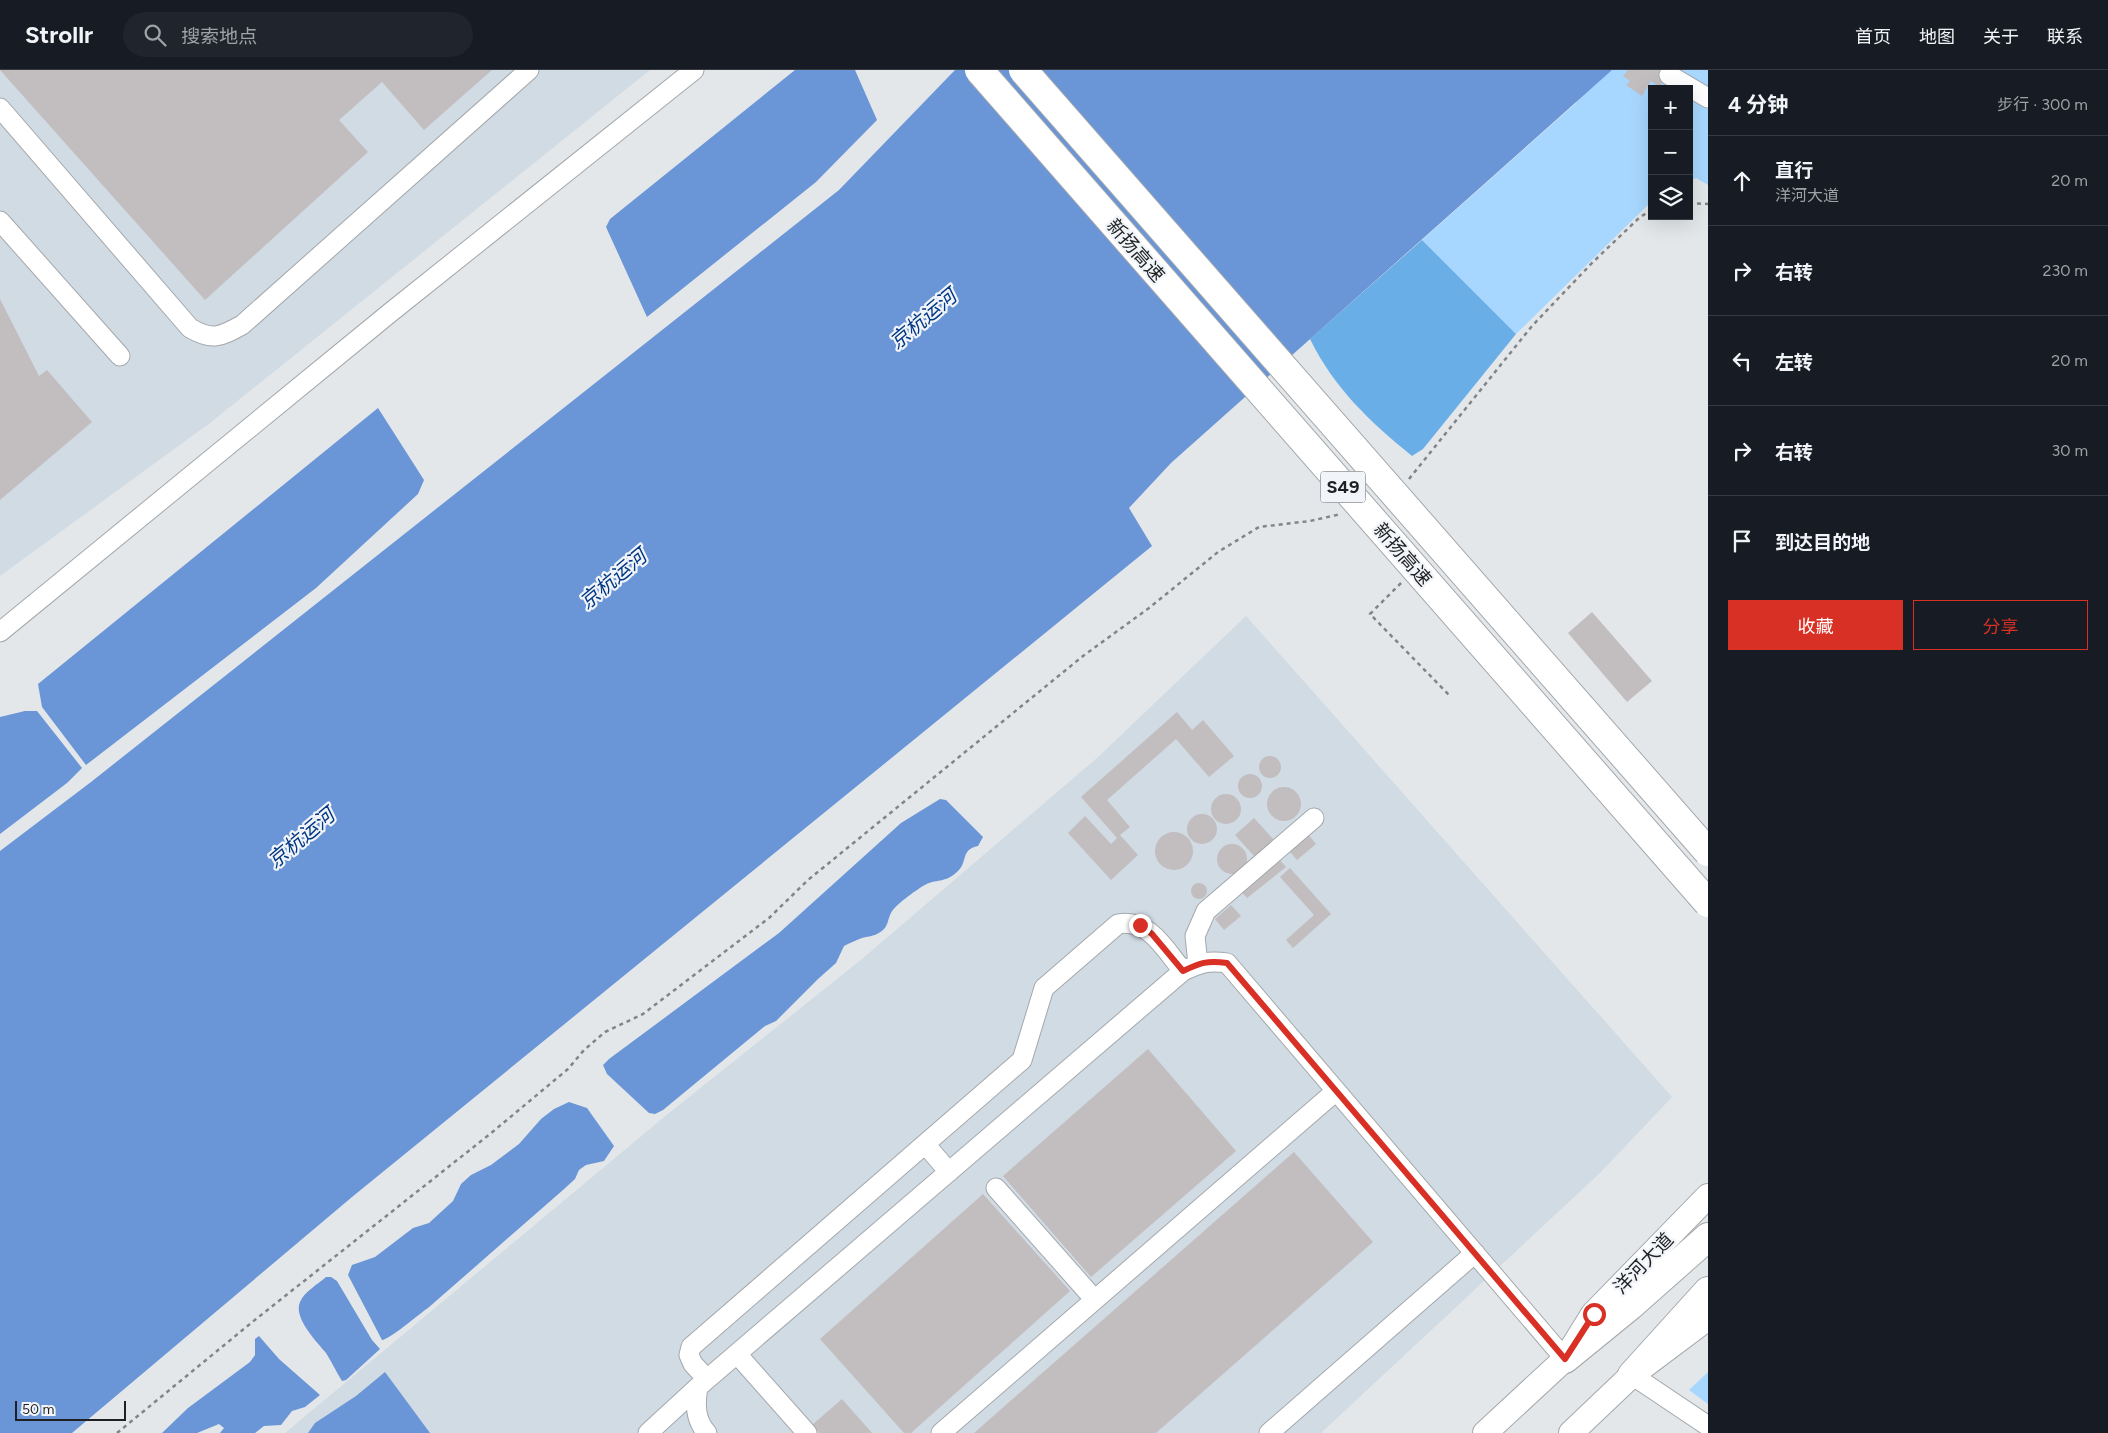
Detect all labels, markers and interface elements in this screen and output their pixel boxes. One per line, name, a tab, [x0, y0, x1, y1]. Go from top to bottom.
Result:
search box	[123, 12, 473, 57]
text: Strollr	[25, 20, 93, 49]
icon: search	[141, 21, 169, 49]
text: 搜索地点	[181, 25, 257, 48]
text: 首页	[1855, 26, 1891, 48]
text: 地图	[1919, 26, 1955, 48]
text: 关于	[1983, 26, 2019, 48]
text: 联系	[2047, 26, 2083, 48]
map controls	[1648, 85, 1693, 220]
button: +	[1648, 85, 1693, 130]
text: 4 分钟	[1728, 92, 1788, 117]
text: 步行 · 300 m	[1997, 95, 2088, 114]
button: −	[1648, 130, 1693, 175]
text: 直行	[1775, 159, 1813, 182]
icon: ahead	[1728, 167, 1756, 195]
text: 20 m	[2051, 171, 2088, 190]
button: layers	[1648, 175, 1693, 220]
text: 洋河大道	[1775, 186, 1839, 205]
street label: 新扬高速	[1102, 214, 1169, 287]
icon: right	[1728, 257, 1756, 285]
text: 右转	[1775, 261, 1813, 284]
text: 230 m	[2043, 261, 2088, 280]
water label: 京杭运河	[885, 282, 964, 354]
icon: left	[1728, 347, 1756, 375]
text: 左转	[1775, 351, 1813, 374]
text: 20 m	[2051, 351, 2088, 370]
icon: right	[1728, 437, 1756, 465]
text: 右转	[1775, 441, 1813, 464]
text: 30 m	[2051, 441, 2088, 460]
road number: S49	[1320, 472, 1366, 502]
street label: 新扬高速	[1369, 518, 1436, 591]
icon: arrive	[1728, 527, 1756, 555]
text: 到达目的地	[1775, 531, 1870, 554]
water label: 京杭运河	[575, 542, 654, 614]
button: 收藏	[1728, 600, 1903, 650]
button: 分享	[1913, 600, 2088, 650]
water label: 京杭运河	[263, 801, 342, 873]
route end	[1129, 914, 1152, 937]
street label: 洋河大道	[1609, 1228, 1678, 1299]
route start	[1583, 1303, 1606, 1326]
scale bar	[15, 1398, 126, 1421]
text: 50 m	[22, 1401, 54, 1418]

